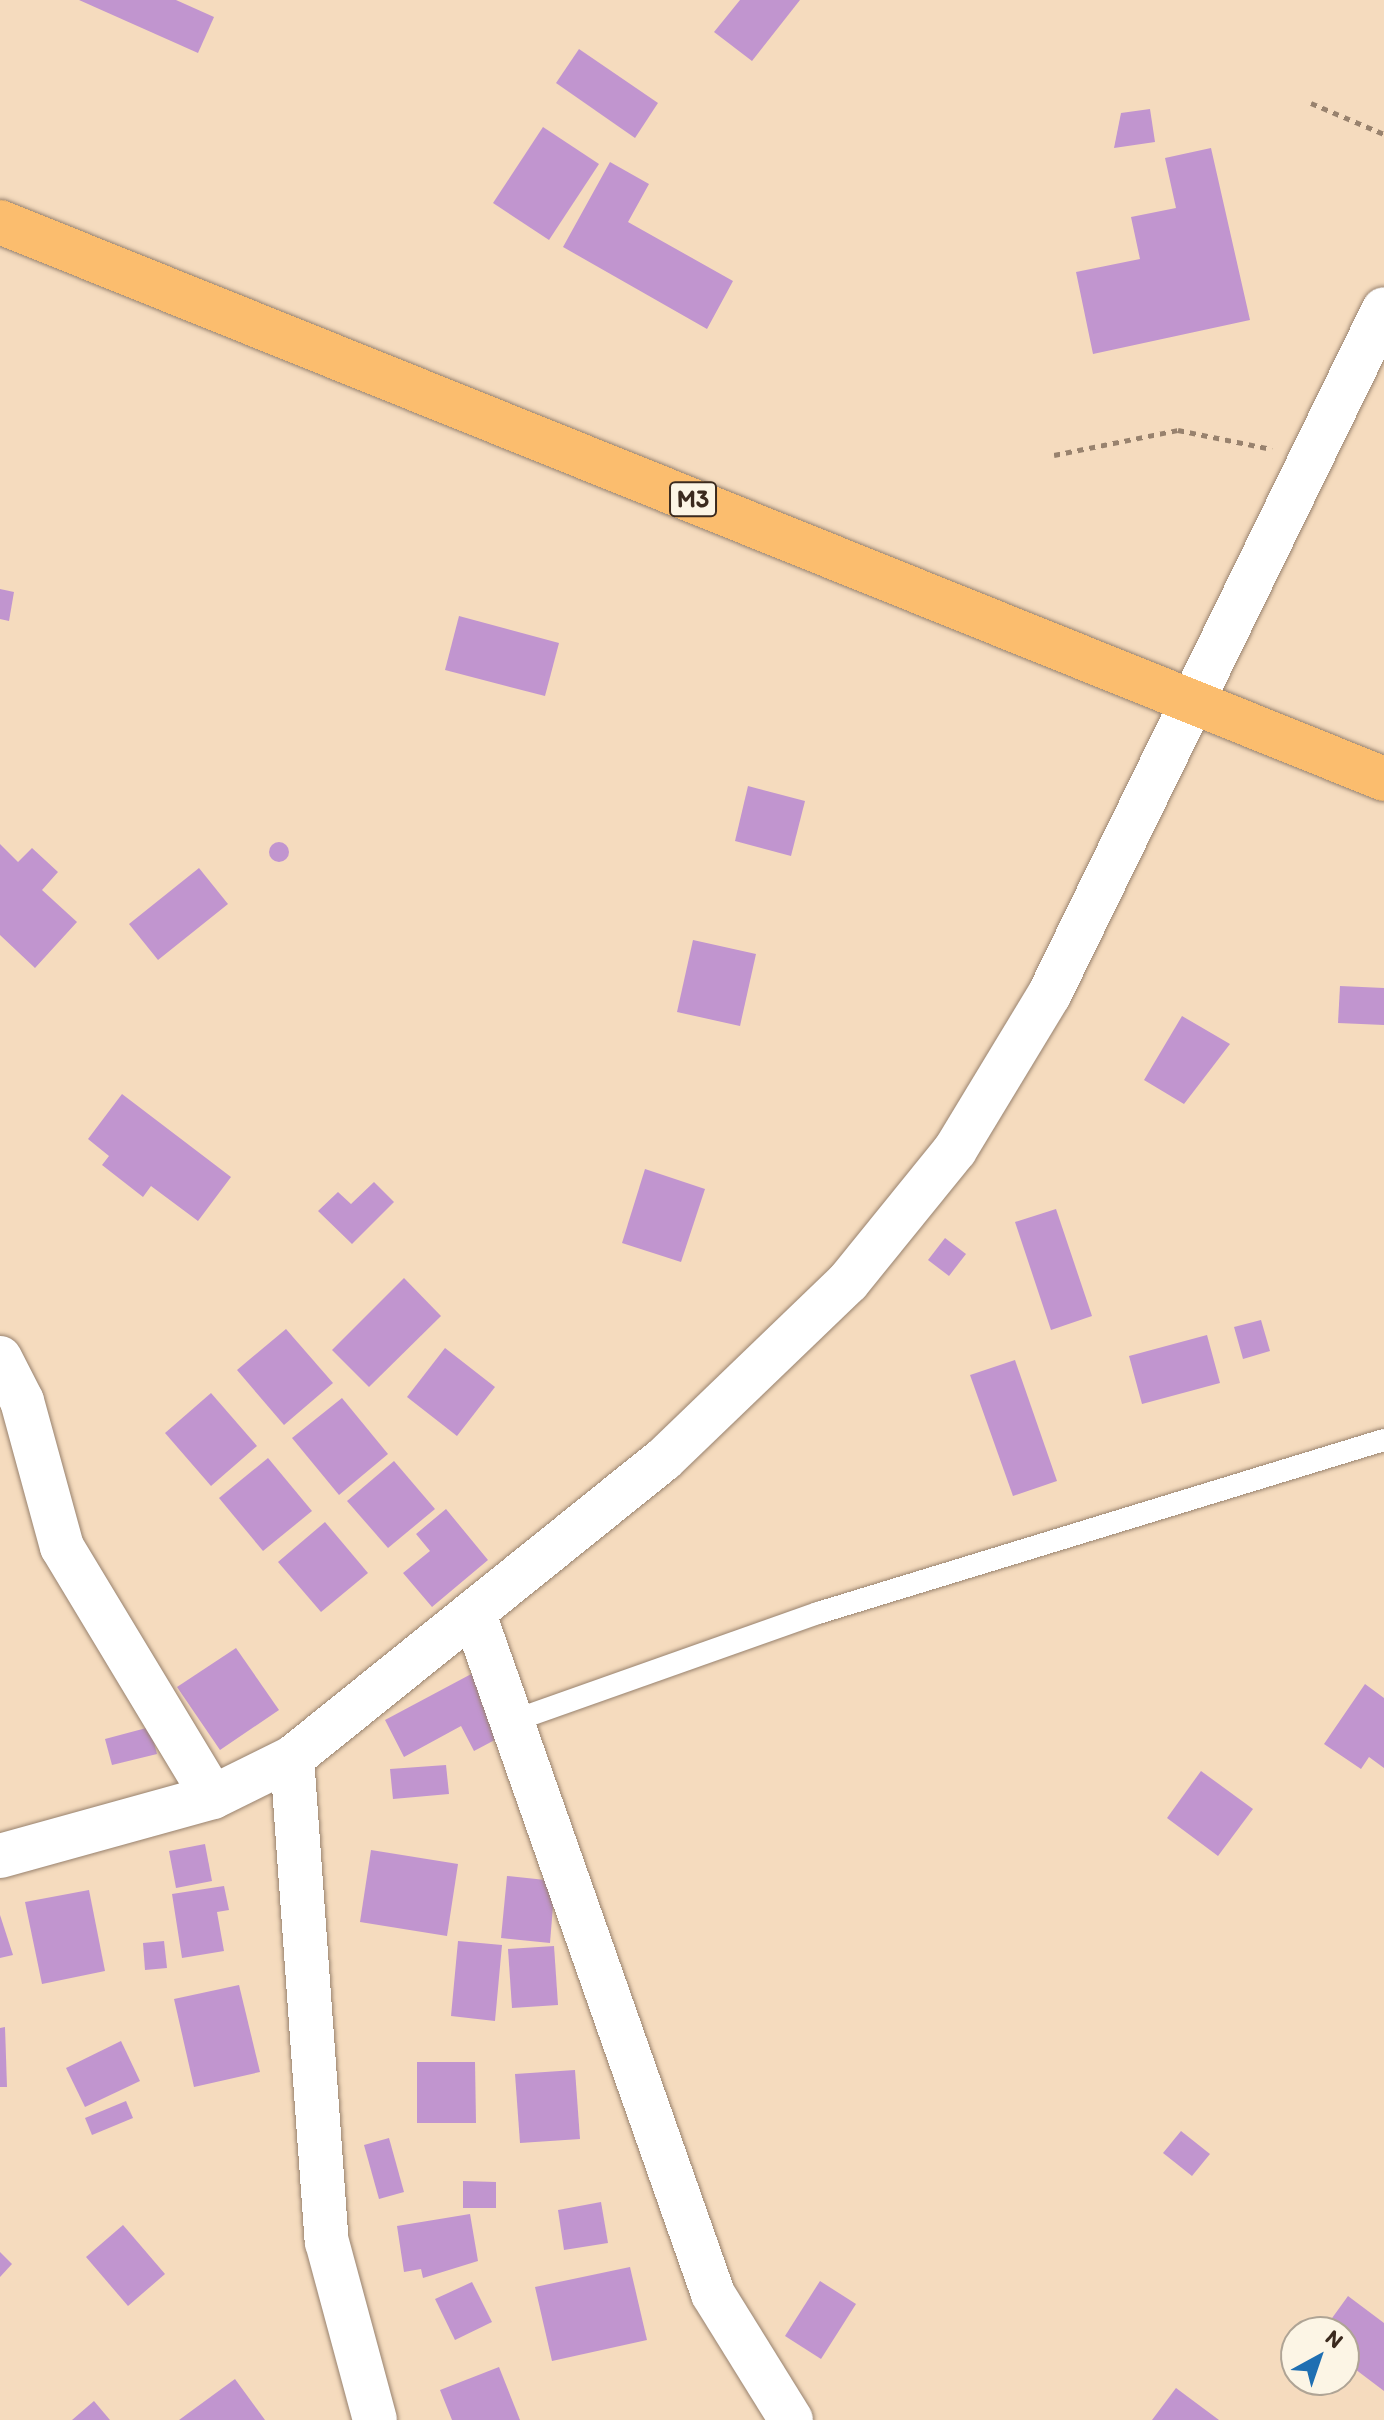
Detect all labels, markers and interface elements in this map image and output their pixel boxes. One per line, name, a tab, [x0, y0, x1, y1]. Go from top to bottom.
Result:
road number: M3	[669, 479, 717, 519]
north arrow	[1280, 2316, 1360, 2396]
text: N	[1320, 2324, 1349, 2354]

